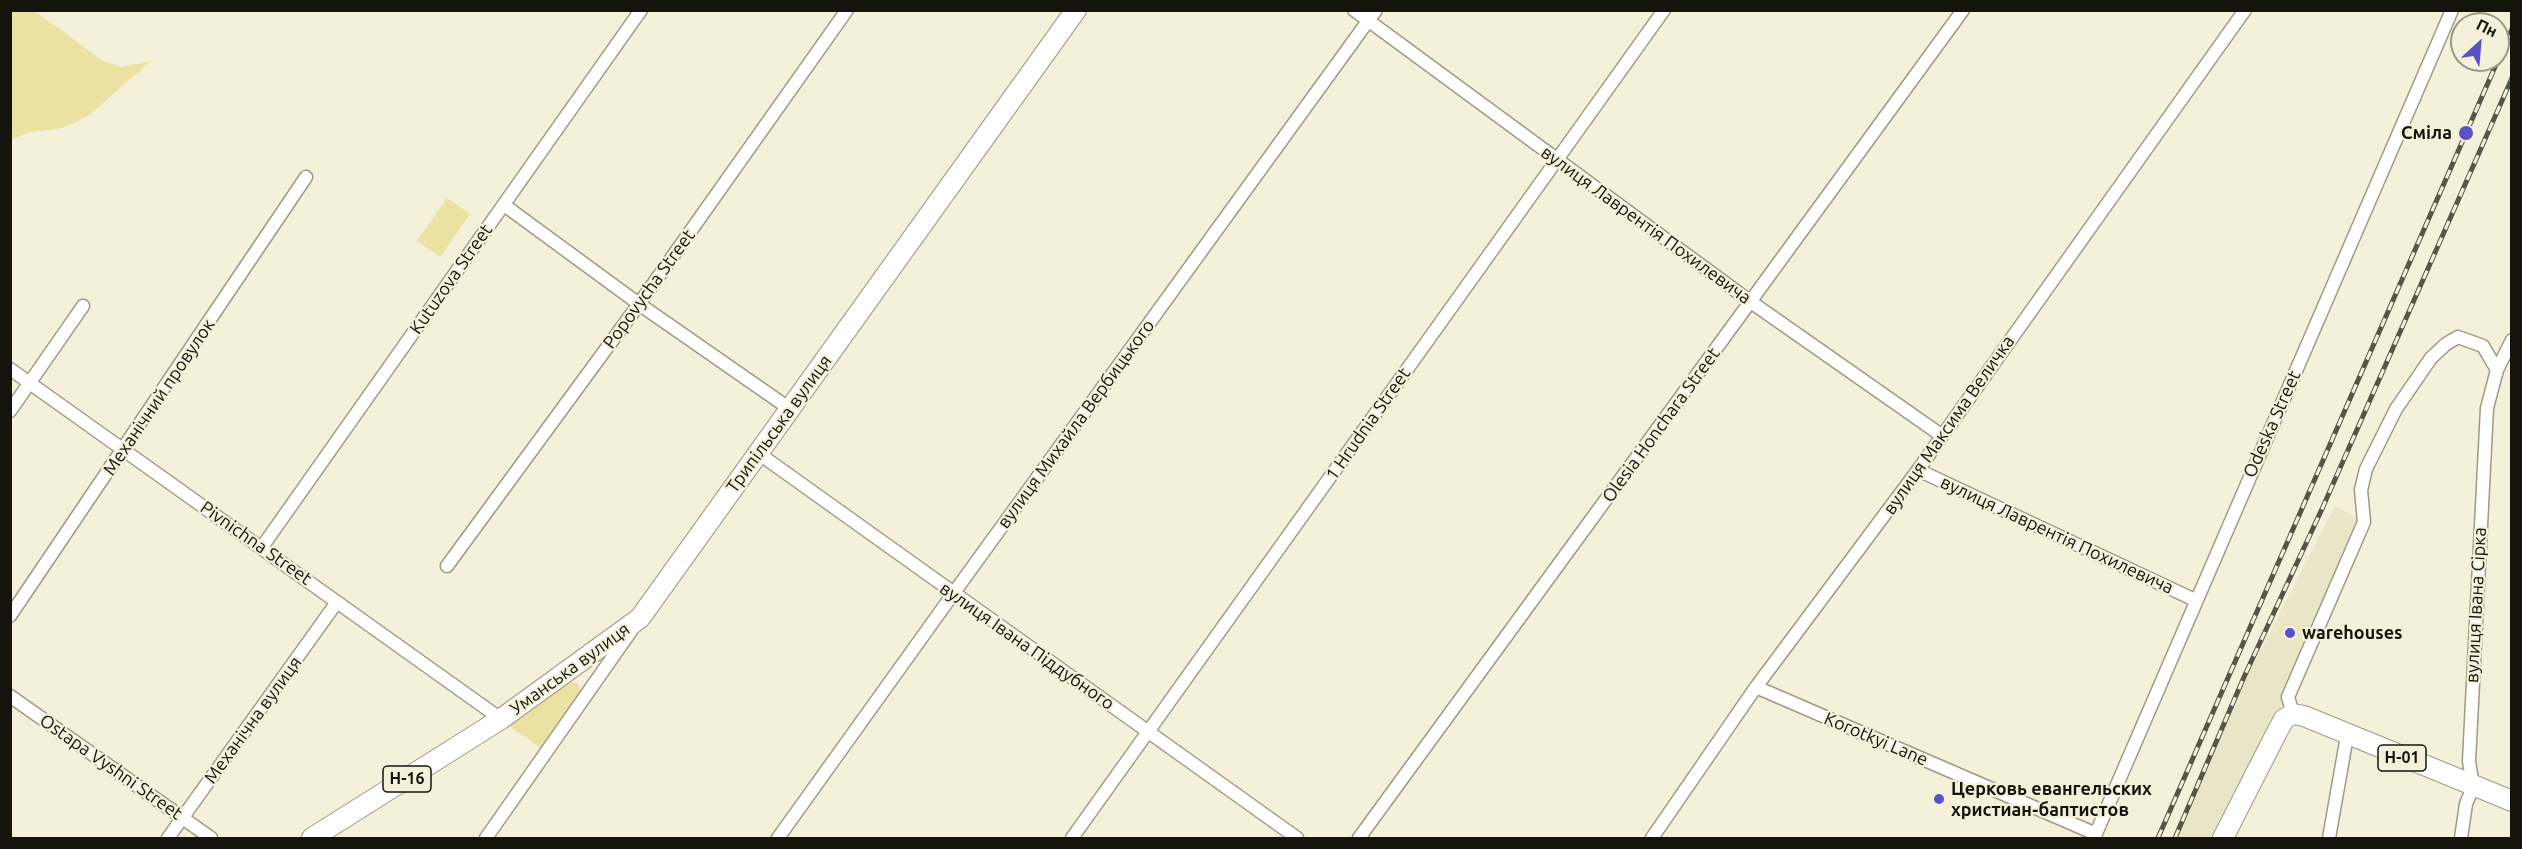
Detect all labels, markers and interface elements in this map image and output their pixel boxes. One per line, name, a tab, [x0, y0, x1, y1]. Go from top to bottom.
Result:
north arrow	[2450, 12, 2510, 72]
text: Пн	[2474, 15, 2500, 40]
place label: Сміла	[2401, 122, 2452, 144]
marker: Сміла	[2457, 124, 2475, 142]
street label: вулиця Лаврентія Похилевича	[1537, 141, 1755, 309]
street label: Kutuzova Street	[405, 220, 497, 338]
street label: Popovycha Street	[598, 225, 700, 353]
street label: Механічний провулок	[99, 315, 219, 479]
street label: вулиця Михайла Вербицького	[993, 315, 1159, 533]
street label: вулиця Максима Величка	[1879, 331, 2019, 519]
street label: Olesia Honchara Street	[1598, 343, 1724, 507]
street label: Трипільська вулиця	[722, 351, 836, 497]
street label: 1 Hrudnia Street	[1321, 363, 1415, 485]
street label: Odeska Street	[2239, 367, 2305, 481]
street label: вулиця Лаврентія Похилевича	[1937, 471, 2177, 599]
street label: Pivnichna Street	[196, 497, 316, 589]
street label: вулиця Івана Сірка	[2461, 527, 2491, 683]
street label: вулиця Івана Піддубного	[936, 577, 1118, 715]
street label: Уманська вулиця	[506, 618, 634, 720]
place label: warehouses	[2302, 622, 2403, 644]
marker: warehouses	[2283, 626, 2297, 640]
street label: Механічна вулиця	[200, 652, 306, 788]
street label: Korotkyi Lane	[1821, 707, 1931, 771]
street label: Ostapa Vyshni Street	[36, 710, 186, 824]
road number: Н-01	[2378, 745, 2426, 771]
road number: Н-16	[383, 766, 431, 792]
place label: Церковь евангельских христиан-баптистов	[1951, 778, 2152, 820]
marker: Церковь евангельских христиан-баптистов	[1932, 792, 1946, 806]

